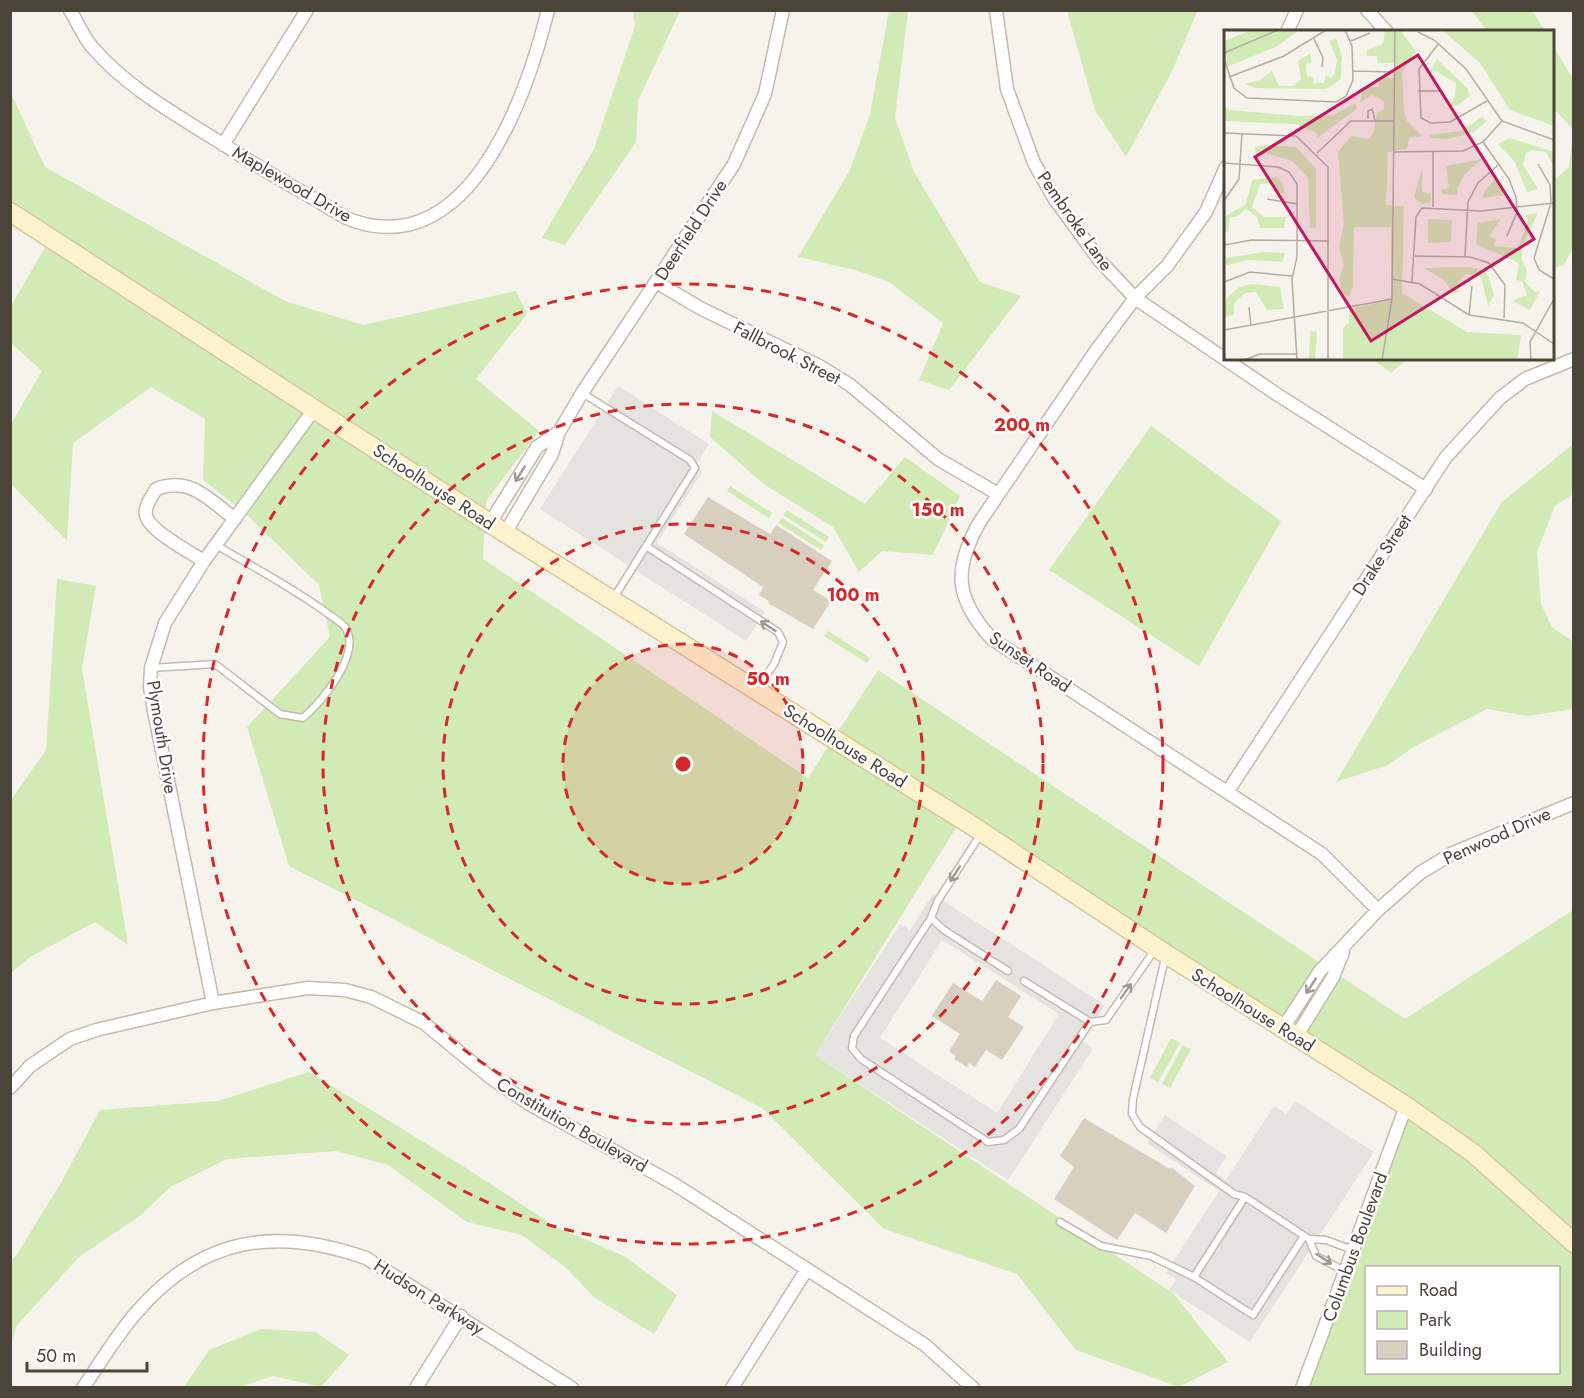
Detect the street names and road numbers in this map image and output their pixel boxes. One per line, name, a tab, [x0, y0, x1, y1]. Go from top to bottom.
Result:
street label: Maplewood Drive	[228, 139, 356, 229]
street label: Pembroke Lane	[1031, 166, 1119, 276]
street label: Deerfield Drive	[649, 174, 733, 286]
street label: Fallbrook Street	[729, 315, 846, 392]
street label: Schoolhouse Road	[368, 438, 500, 536]
street label: Drake Street	[1346, 509, 1418, 601]
street label: Sunset Road	[984, 625, 1076, 699]
street label: Plymouth Drive	[140, 678, 184, 796]
street label: Schoolhouse Road	[778, 698, 912, 794]
street label: Penwood Drive	[1439, 801, 1555, 871]
street label: Schoolhouse Road	[1186, 962, 1320, 1058]
street label: Constitution Boulevard	[492, 1071, 652, 1179]
street label: Columbus Boulevard	[1316, 1168, 1394, 1326]
street label: Hudson Parkway	[369, 1253, 489, 1341]

